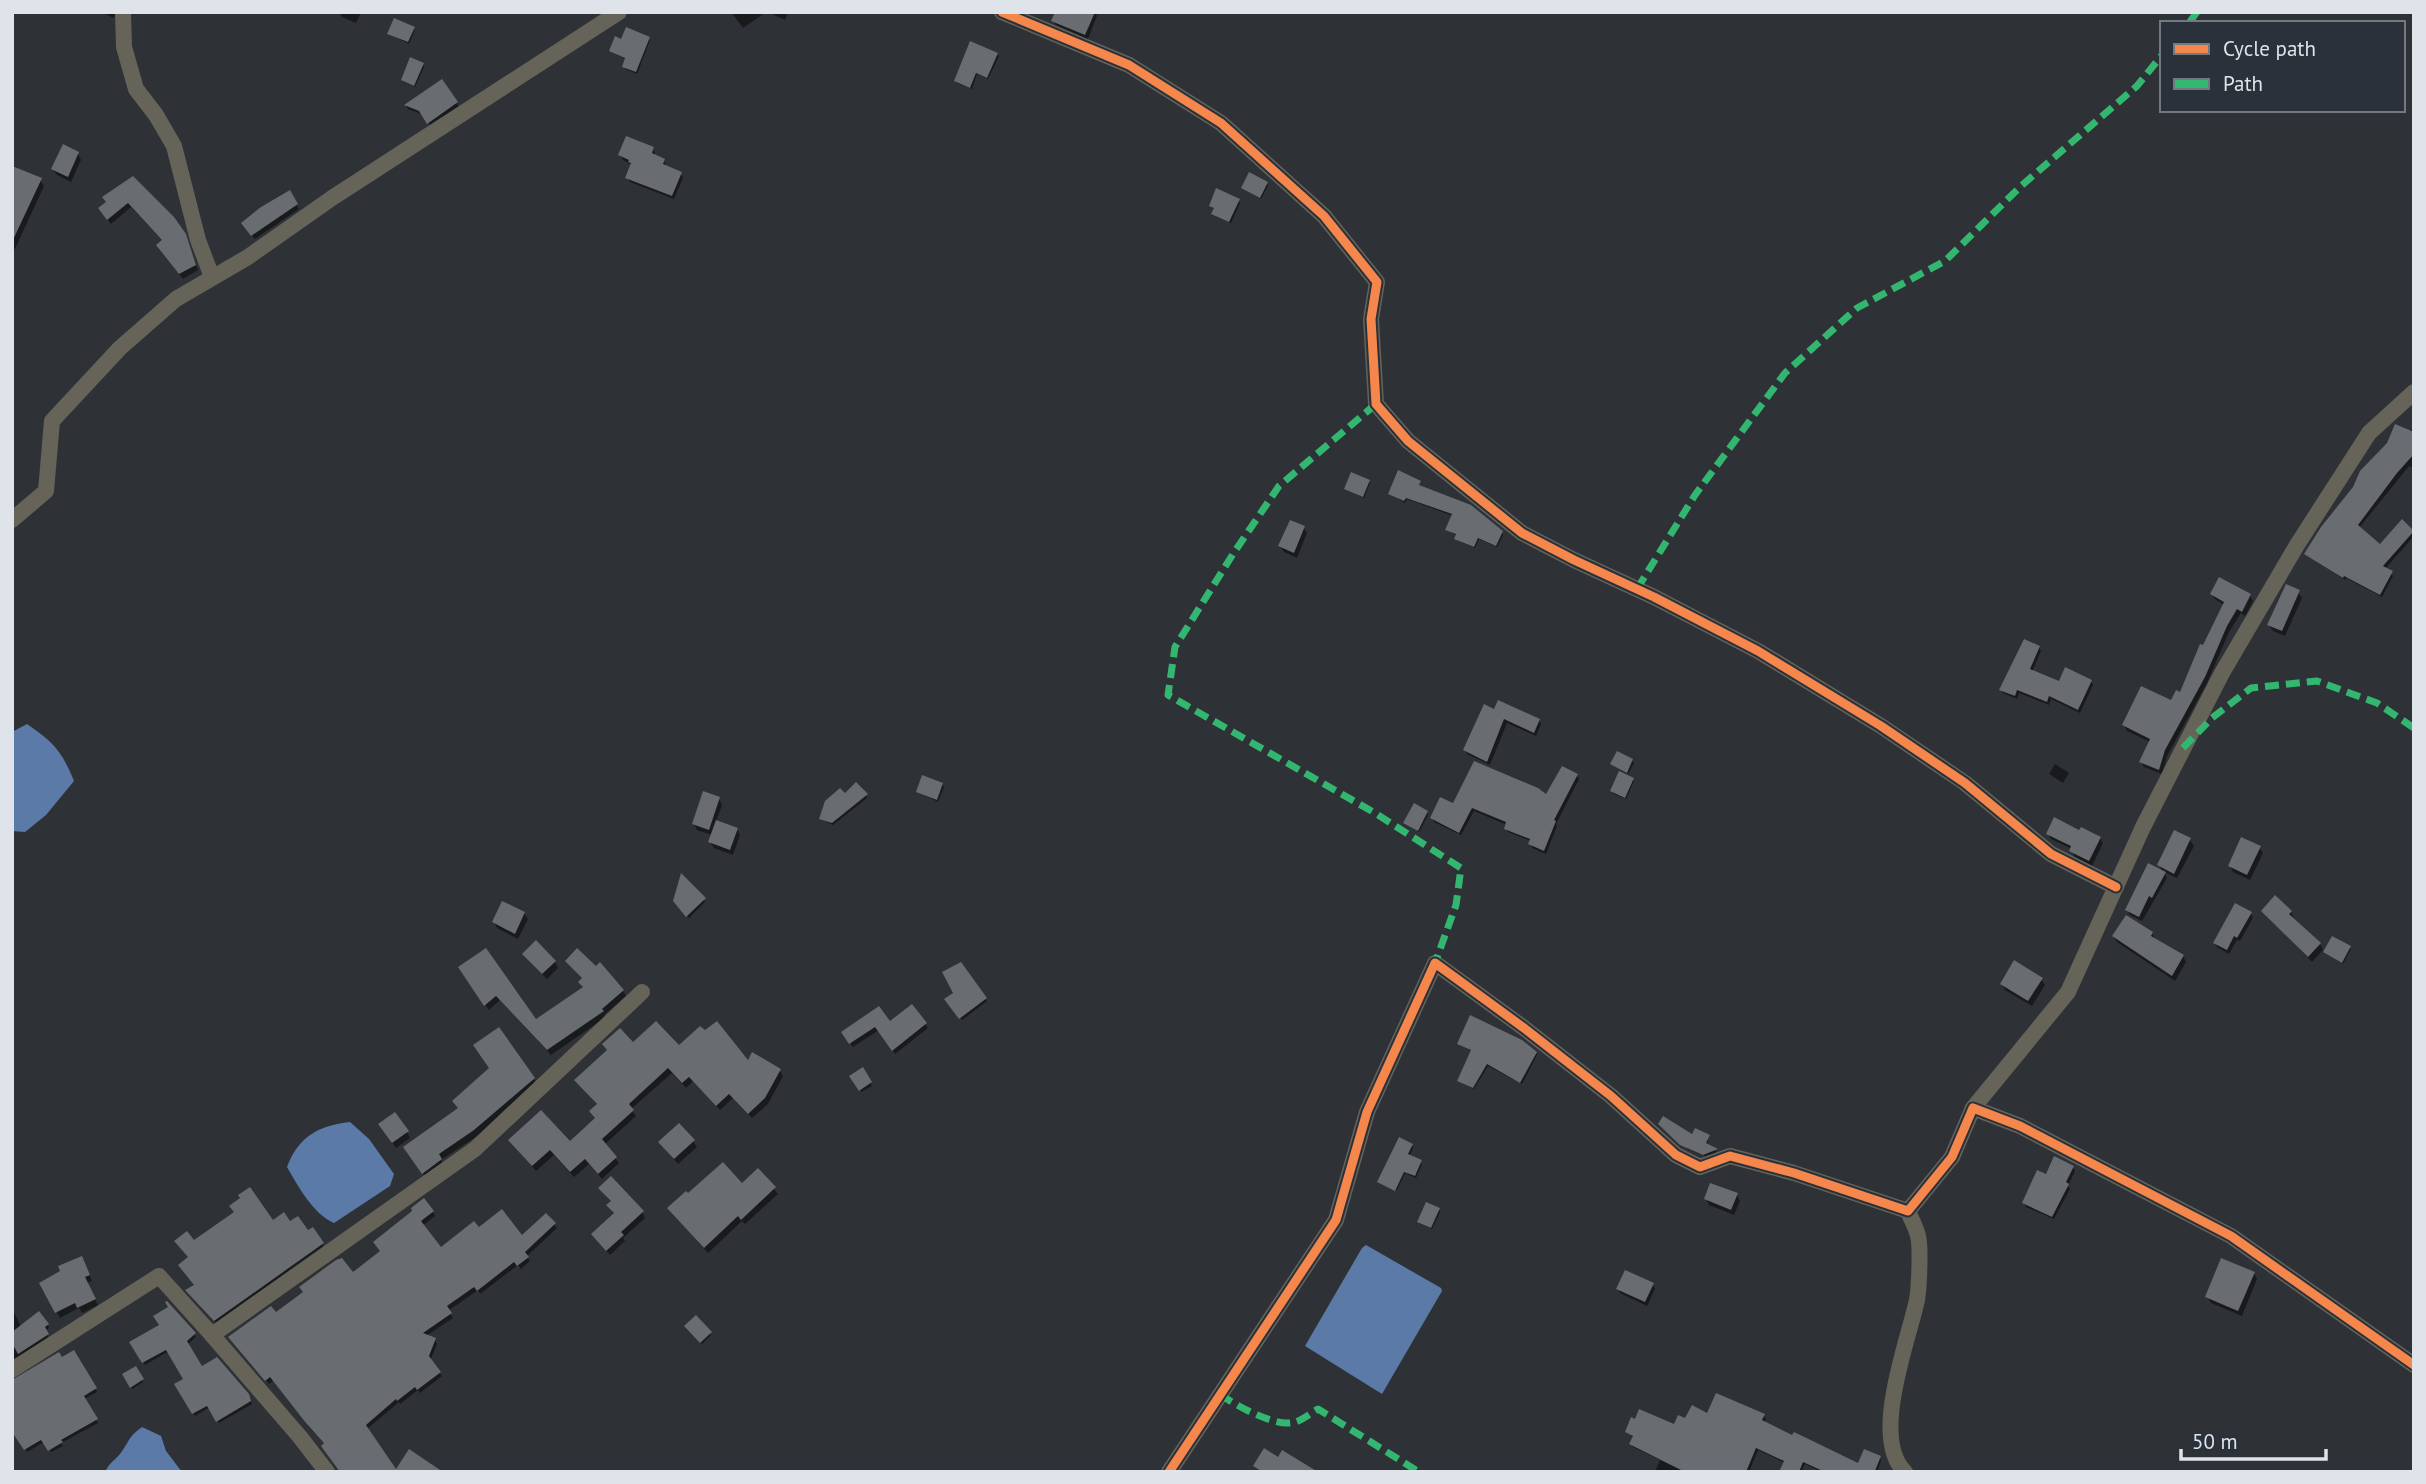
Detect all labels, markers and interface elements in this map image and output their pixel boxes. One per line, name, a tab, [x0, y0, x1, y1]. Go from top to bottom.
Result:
legend	[2160, 21, 2405, 112]
text: Cycle path	[2223, 35, 2316, 62]
text: Path	[2223, 70, 2263, 97]
scale bar	[2181, 1418, 2326, 1462]
text: 50 m	[2192, 1428, 2238, 1455]

